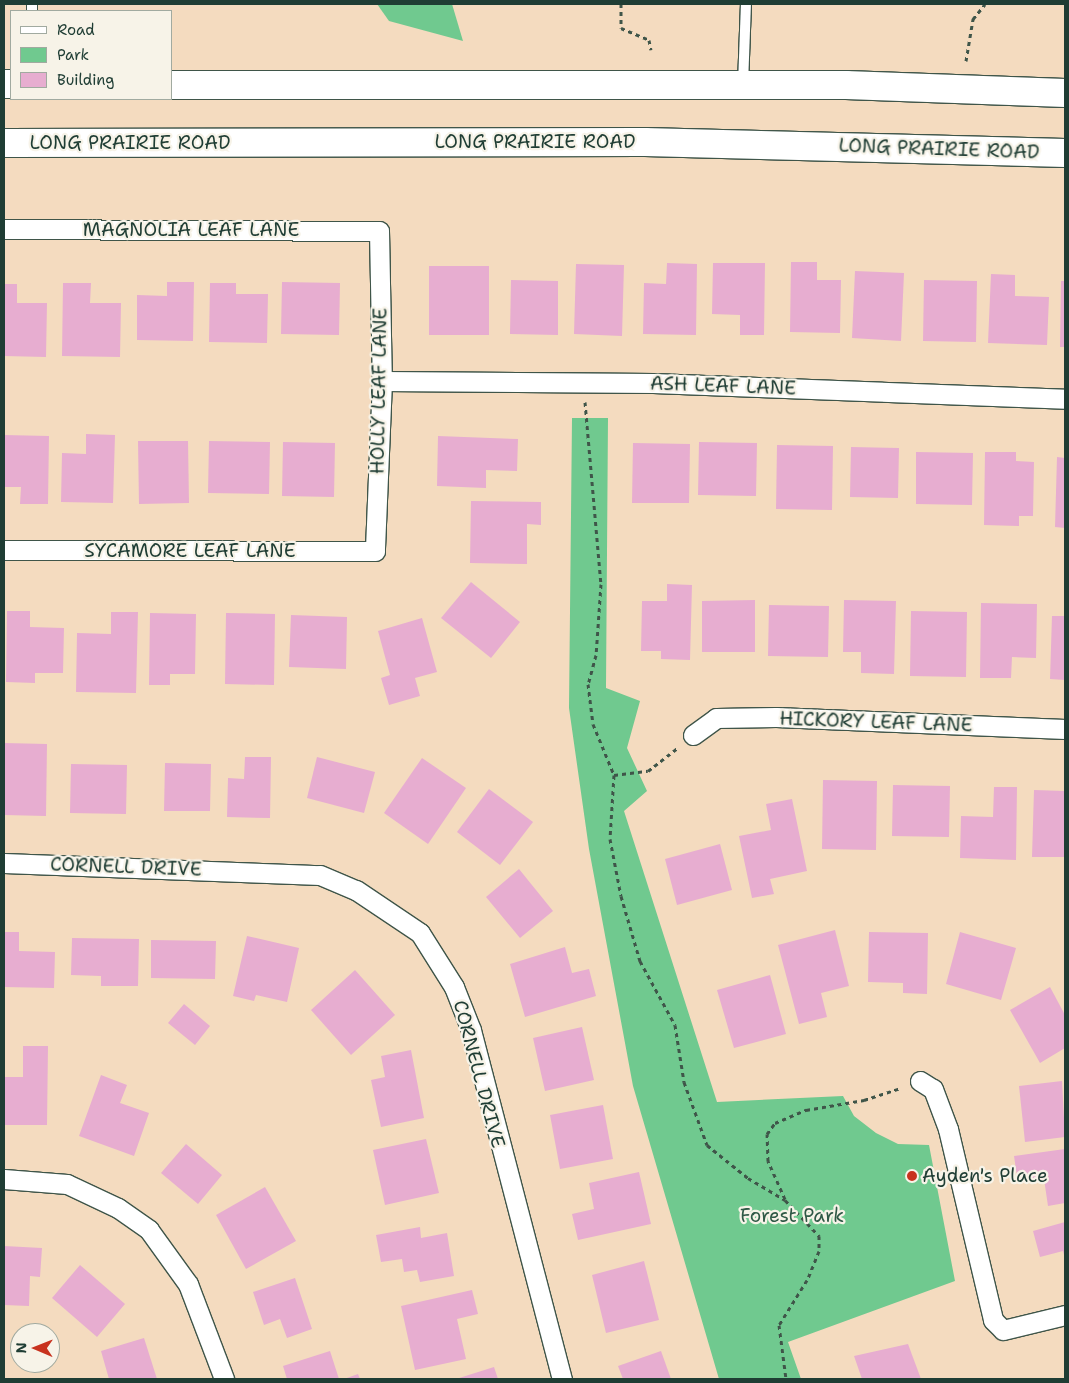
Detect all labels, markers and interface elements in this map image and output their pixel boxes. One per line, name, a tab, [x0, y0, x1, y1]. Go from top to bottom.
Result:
legend	[10, 10, 172, 100]
text: Road	[57, 20, 95, 40]
text: Park	[57, 45, 89, 65]
text: Building	[57, 70, 114, 90]
street label: LONG PRAIRIE ROAD	[435, 131, 635, 153]
street label: LONG PRAIRIE ROAD	[30, 132, 230, 154]
street label: LONG PRAIRIE ROAD	[838, 134, 1040, 164]
street label: MAGNOLIA LEAF LANE	[83, 219, 299, 241]
street label: HOLLY LEAF LANE	[366, 308, 392, 474]
street label: ASH LEAF LANE	[650, 372, 796, 400]
street label: SYCAMORE LEAF LANE	[84, 540, 296, 562]
street label: HICKORY LEAF LANE	[779, 707, 973, 737]
street label: CORNELL DRIVE	[50, 853, 202, 881]
street label: CORNELL DRIVE	[448, 998, 510, 1150]
place label: Ayden's Place	[922, 1165, 1048, 1187]
marker: Ayden's Place	[906, 1170, 918, 1182]
park label: Forest Park	[740, 1205, 844, 1227]
north arrow	[10, 1323, 60, 1373]
text: N	[12, 1342, 30, 1353]

